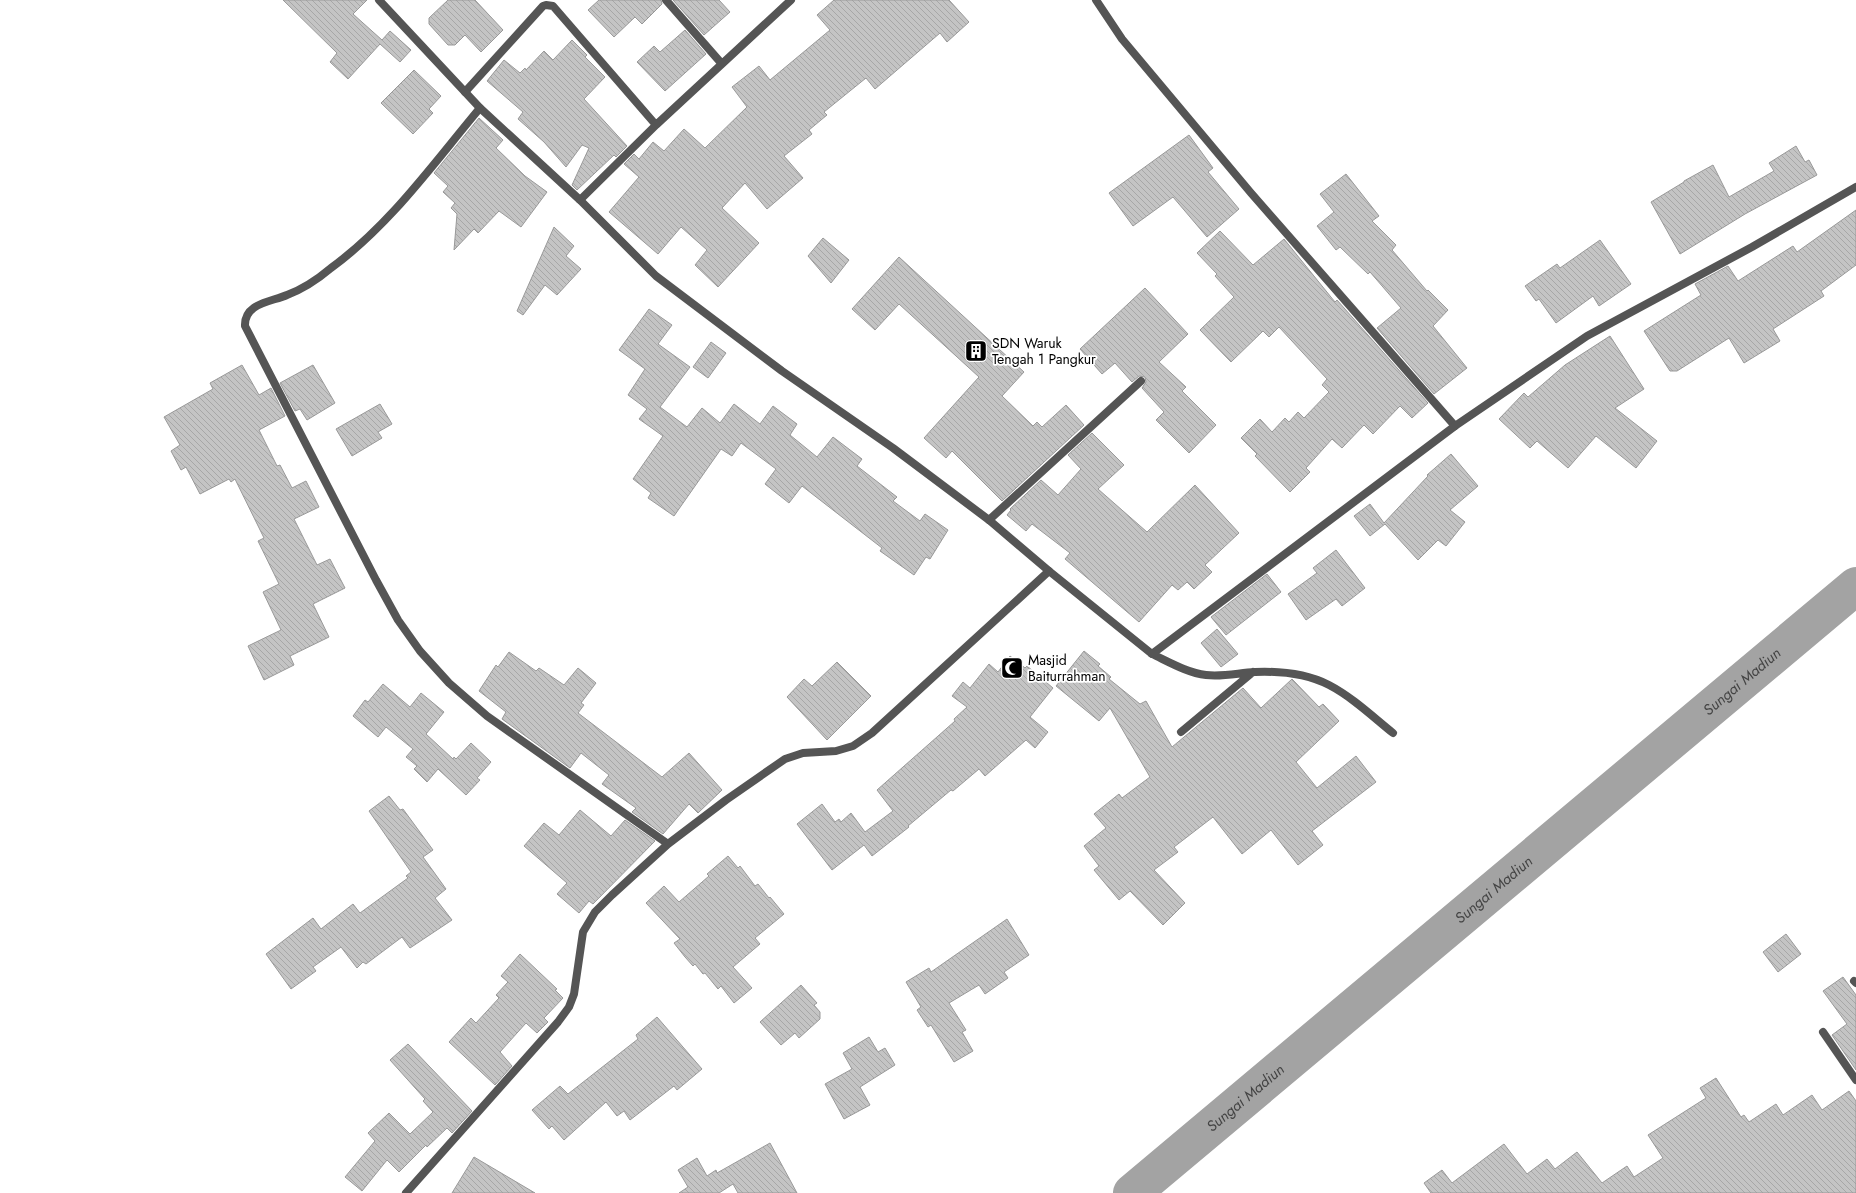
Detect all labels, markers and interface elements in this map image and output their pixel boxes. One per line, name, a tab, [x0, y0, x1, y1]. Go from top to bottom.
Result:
place label: SDN Waruk Tengah 1 Pangkur	[992, 333, 1096, 369]
building icon: SDN Waruk Tengah 1 Pangkur	[963, 338, 989, 364]
water label: Sungai Madiun	[1698, 642, 1786, 721]
place label: Masjid Baiturrahman	[1028, 650, 1106, 686]
mosque icon: Masjid Baiturrahman	[999, 655, 1025, 681]
water label: Sungai Madiun	[1450, 851, 1537, 929]
water label: Sungai Madiun	[1202, 1059, 1289, 1137]

